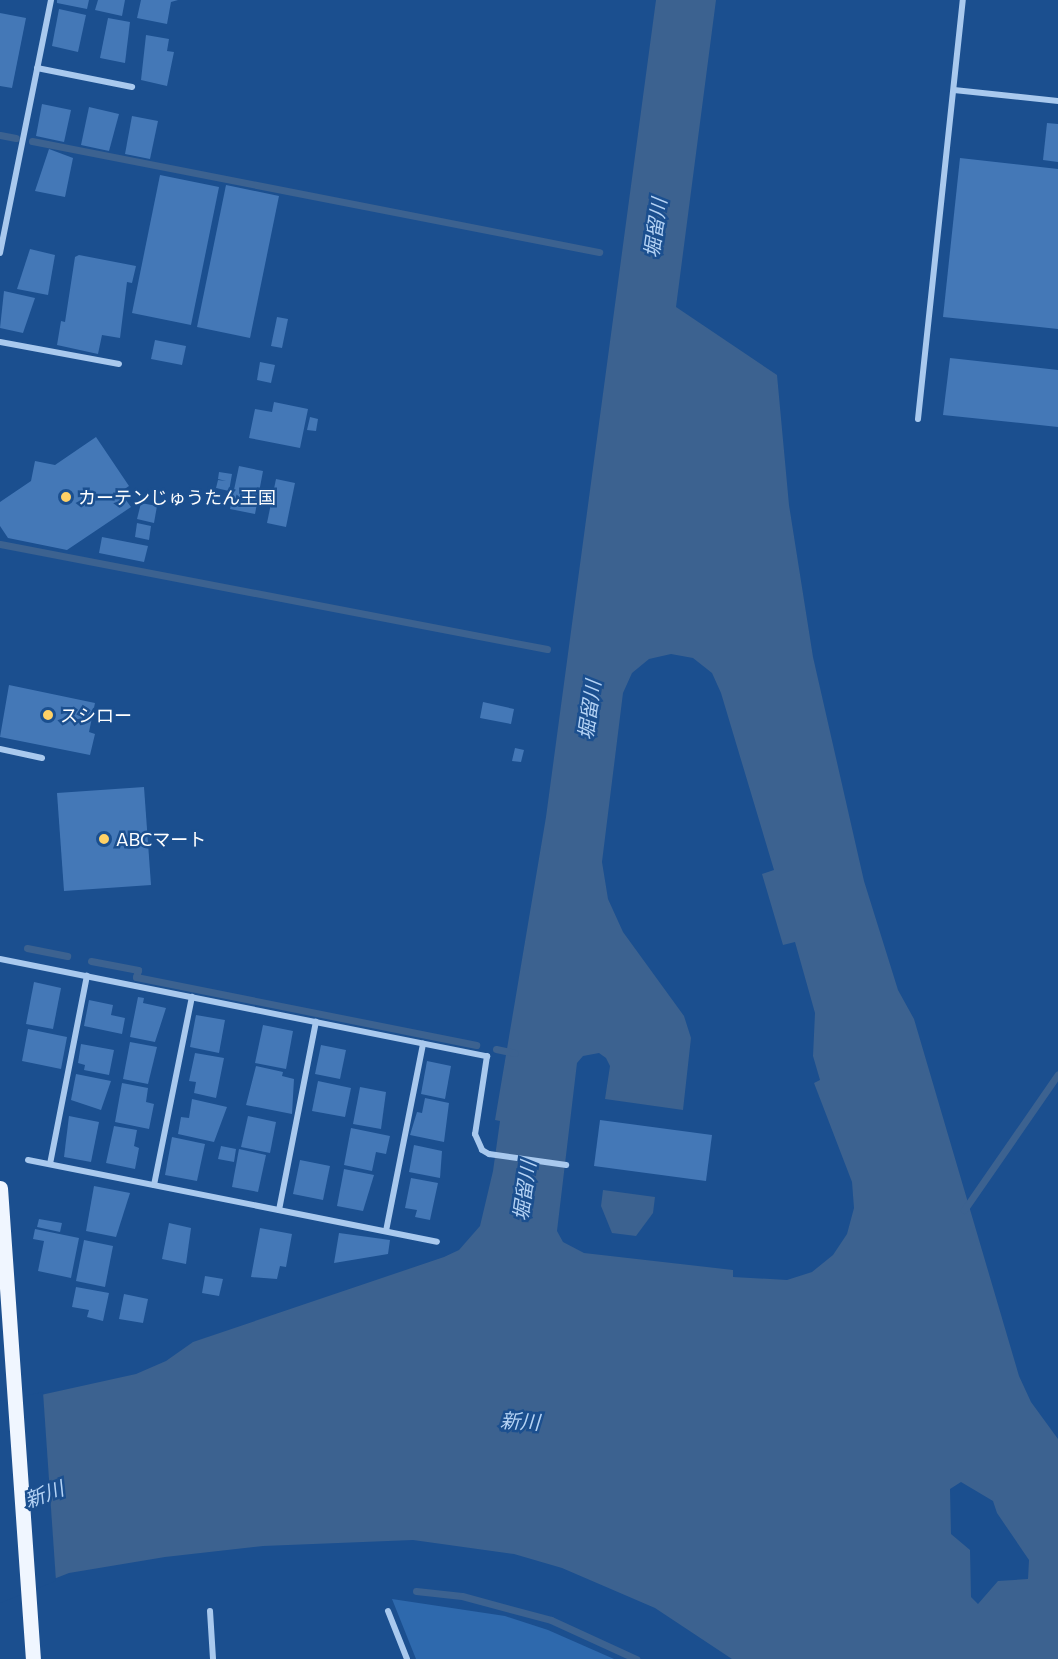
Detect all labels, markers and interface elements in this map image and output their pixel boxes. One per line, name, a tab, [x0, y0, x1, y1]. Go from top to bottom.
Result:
water label: 堀留川	[639, 197, 671, 259]
place label: カーテンじゅうたん王国	[78, 486, 276, 508]
marker: カーテンじゅうたん王国	[59, 490, 73, 504]
water label: 堀留川	[573, 679, 605, 741]
place label: スシロー	[60, 704, 132, 726]
marker: スシロー	[41, 708, 55, 722]
place label: ABCマート	[116, 828, 206, 850]
marker: ABCマート	[97, 832, 111, 846]
water label: 堀留川	[508, 1160, 540, 1222]
water label: 新川	[499, 1408, 541, 1434]
water label: 新川	[21, 1476, 67, 1512]

